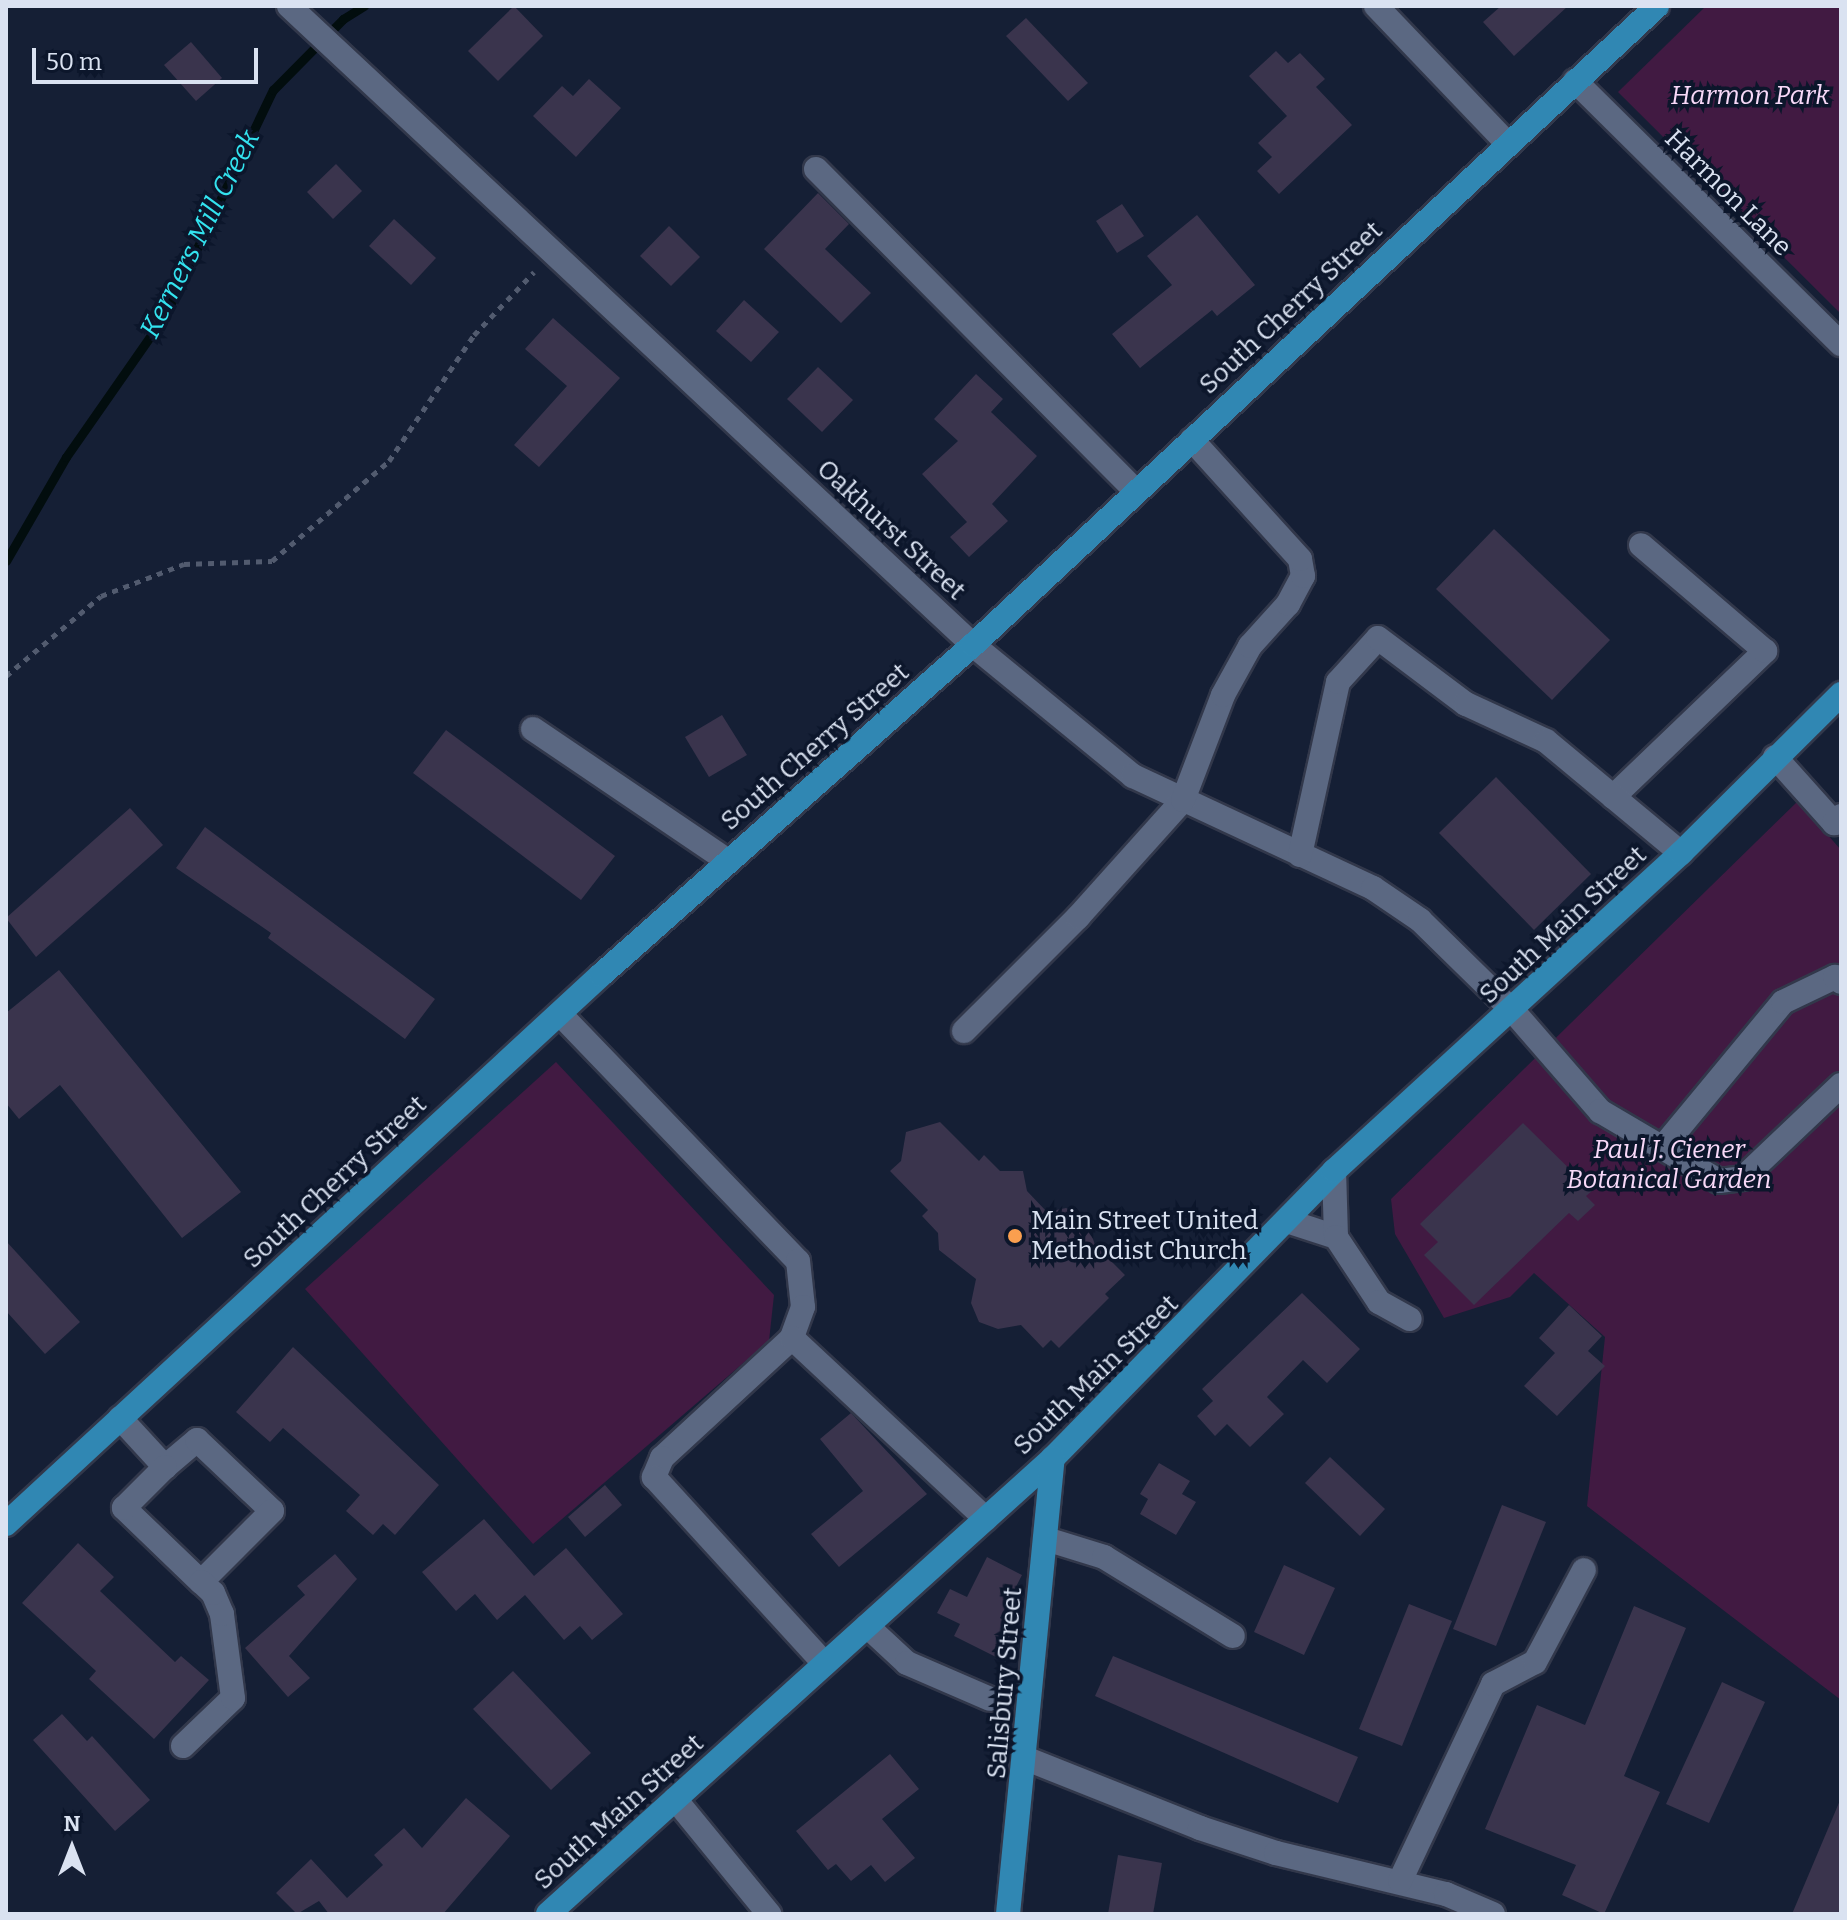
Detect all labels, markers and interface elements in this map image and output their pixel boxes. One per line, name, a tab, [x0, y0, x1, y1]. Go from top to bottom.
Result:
scale bar	[36, 32, 262, 82]
text: 50 m	[46, 48, 102, 76]
park label: Harmon Park	[1671, 80, 1829, 112]
street label: Harmon Lane	[1658, 123, 1798, 263]
water label: Kerners Mill Creek	[133, 124, 267, 344]
street label: South Cherry Street	[1193, 215, 1389, 401]
street label: Oakhurst Street	[810, 453, 972, 607]
street label: South Cherry Street	[715, 657, 915, 837]
street label: South Main Street	[1473, 840, 1653, 1010]
street label: South Cherry Street	[237, 1089, 433, 1275]
park label: Paul J. Ciener Botanical Garden	[1566, 1134, 1772, 1196]
place label: Main Street United Methodist Church	[1031, 1205, 1258, 1266]
marker: Main Street United Methodist Church	[1006, 1227, 1024, 1245]
street label: South Main Street	[1007, 1289, 1185, 1461]
street label: Salisbury Street	[981, 1586, 1029, 1780]
street label: South Main Street	[528, 1728, 710, 1896]
north arrow	[32, 1808, 112, 1888]
text: N	[64, 1810, 80, 1837]

